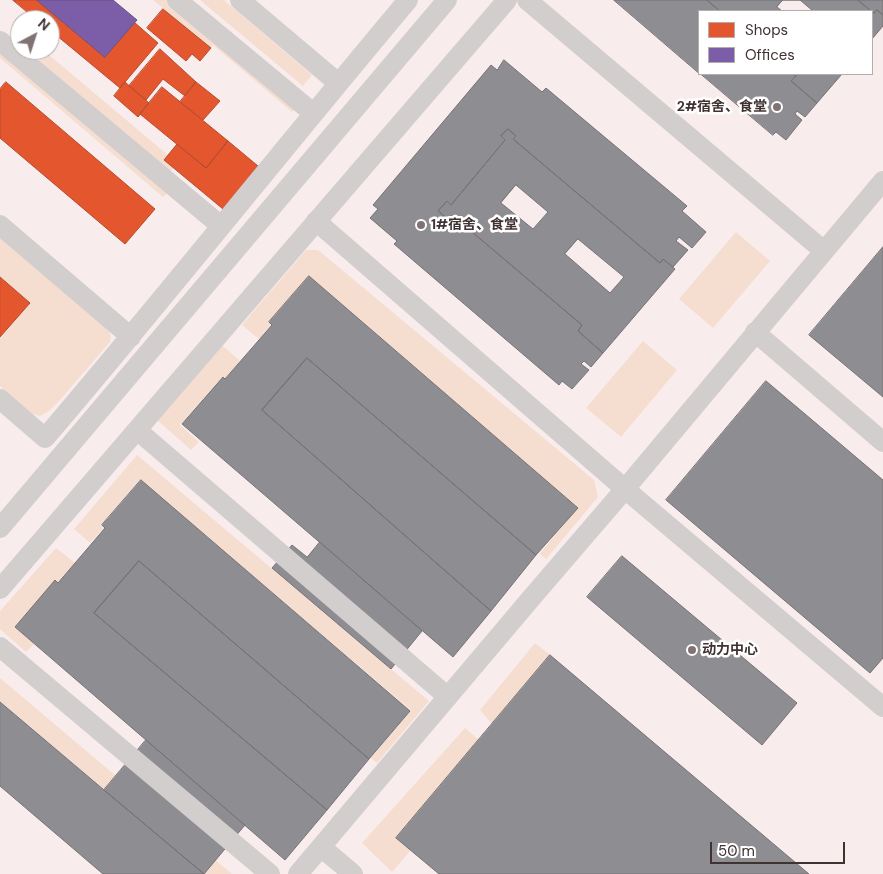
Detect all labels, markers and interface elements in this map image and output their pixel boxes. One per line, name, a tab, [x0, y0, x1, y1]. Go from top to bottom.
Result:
north arrow	[10, 10, 60, 60]
legend	[698, 10, 873, 75]
text: N	[34, 14, 54, 34]
text: Shops	[745, 20, 788, 40]
text: Offices	[745, 45, 795, 65]
place label: 2#宿舍、食堂	[677, 99, 767, 115]
marker: 2#宿舍、食堂	[771, 101, 783, 113]
place label: 1#宿舍、食堂	[431, 217, 518, 233]
marker: 1#宿舍、食堂	[415, 219, 427, 231]
place label: 动力中心	[702, 642, 758, 658]
marker: 动力中心	[686, 644, 698, 656]
scale bar	[713, 832, 848, 864]
text: 50 m	[718, 841, 755, 861]

